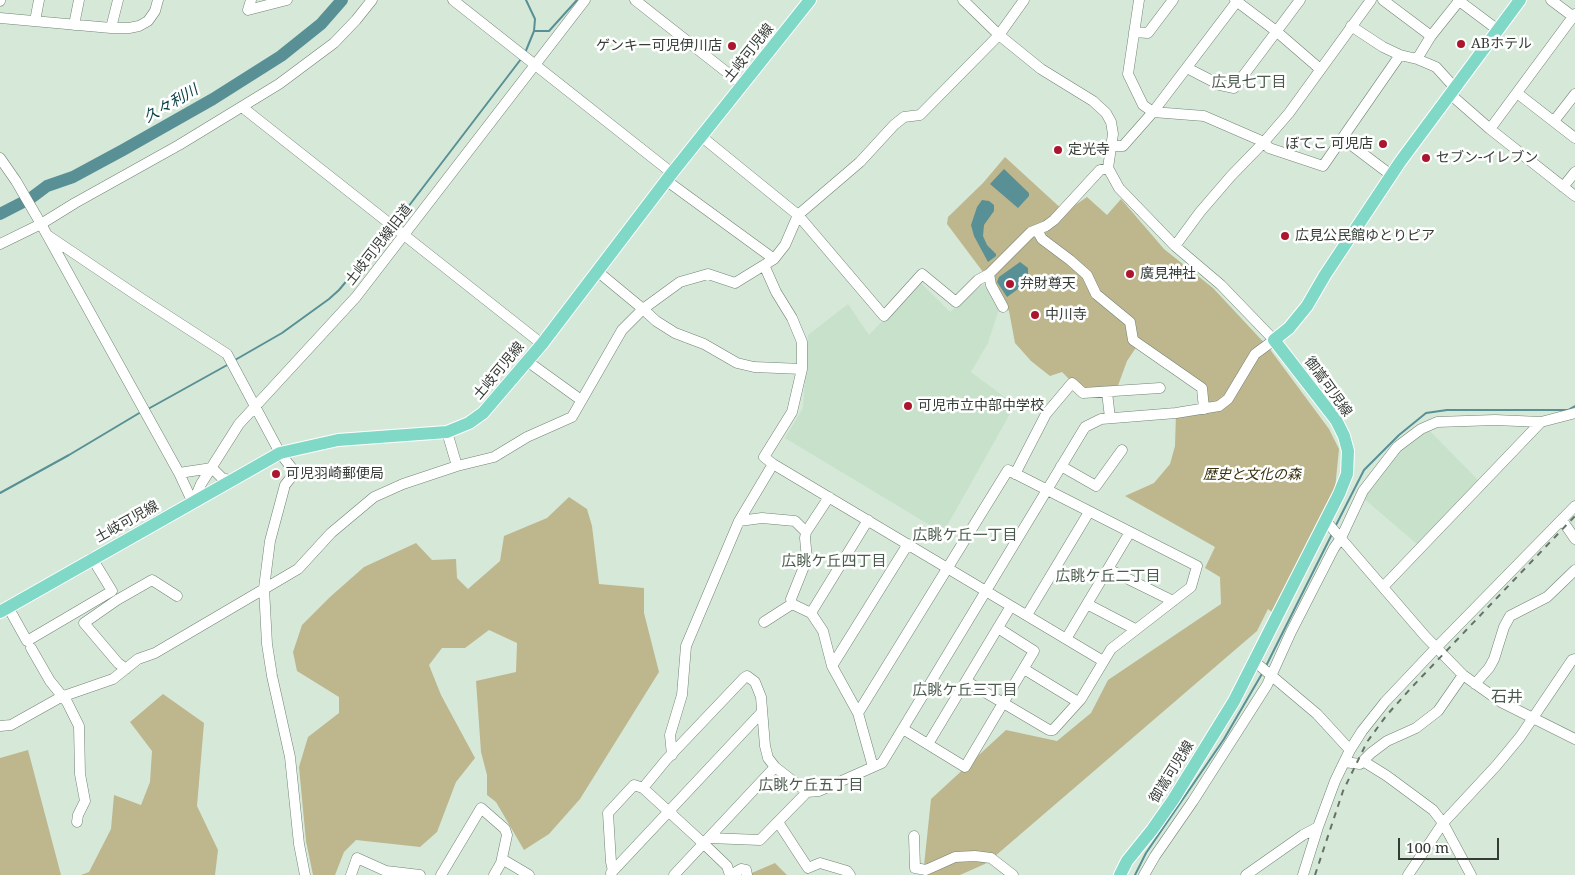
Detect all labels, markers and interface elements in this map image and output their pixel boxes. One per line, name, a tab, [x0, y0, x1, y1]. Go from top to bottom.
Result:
street label: 土岐可児線	[720, 21, 778, 85]
place label: ABホテル	[1471, 36, 1532, 52]
place label: ゲンキー可児伊川店	[596, 38, 722, 54]
marker: ABホテル	[1455, 38, 1467, 50]
marker: ゲンキー可児伊川店	[726, 40, 738, 52]
district label: 広見七丁目	[1212, 74, 1286, 92]
water label: 久々利川	[141, 81, 201, 127]
place label: ぼてこ 可児店	[1285, 136, 1373, 152]
marker: ぼてこ 可児店	[1377, 138, 1389, 150]
place label: 定光寺	[1068, 142, 1110, 158]
marker: 定光寺	[1052, 144, 1064, 156]
place label: セブン-イレブン	[1436, 150, 1538, 166]
marker: セブン-イレブン	[1420, 152, 1432, 164]
street label: 土岐可児線旧道	[342, 201, 416, 289]
place label: 広見公民館ゆとりピア	[1295, 228, 1435, 244]
marker: 広見公民館ゆとりピア	[1279, 230, 1291, 242]
place label: 廣見神社	[1140, 266, 1196, 282]
marker: 廣見神社	[1124, 268, 1136, 280]
place label: 弁財尊天	[1020, 276, 1076, 292]
marker: 弁財尊天	[1004, 278, 1016, 290]
place label: 中川寺	[1045, 307, 1087, 323]
marker: 中川寺	[1029, 309, 1041, 321]
street label: 土岐可児線	[470, 339, 528, 403]
street label: 御嵩可児線	[1301, 354, 1355, 420]
place label: 可児市立中部中学校	[918, 398, 1044, 414]
marker: 可児市立中部中学校	[902, 400, 914, 412]
place label: 可児羽崎郵便局	[286, 466, 384, 482]
park label: 歴史と文化の森	[1203, 467, 1301, 483]
marker: 可児羽崎郵便局	[270, 468, 282, 480]
street label: 土岐可児線	[92, 498, 162, 546]
district label: 広眺ケ丘一丁目	[913, 527, 1017, 545]
district label: 広眺ケ丘四丁目	[782, 553, 886, 571]
district label: 広眺ケ丘二丁目	[1056, 568, 1160, 586]
district label: 広眺ケ丘三丁目	[913, 682, 1017, 700]
district label: 石井	[1491, 687, 1523, 707]
street label: 御嵩可児線	[1146, 738, 1198, 806]
district label: 広眺ケ丘五丁目	[759, 777, 863, 795]
scale bar	[1400, 828, 1501, 860]
text: 100 m	[1406, 837, 1449, 857]

